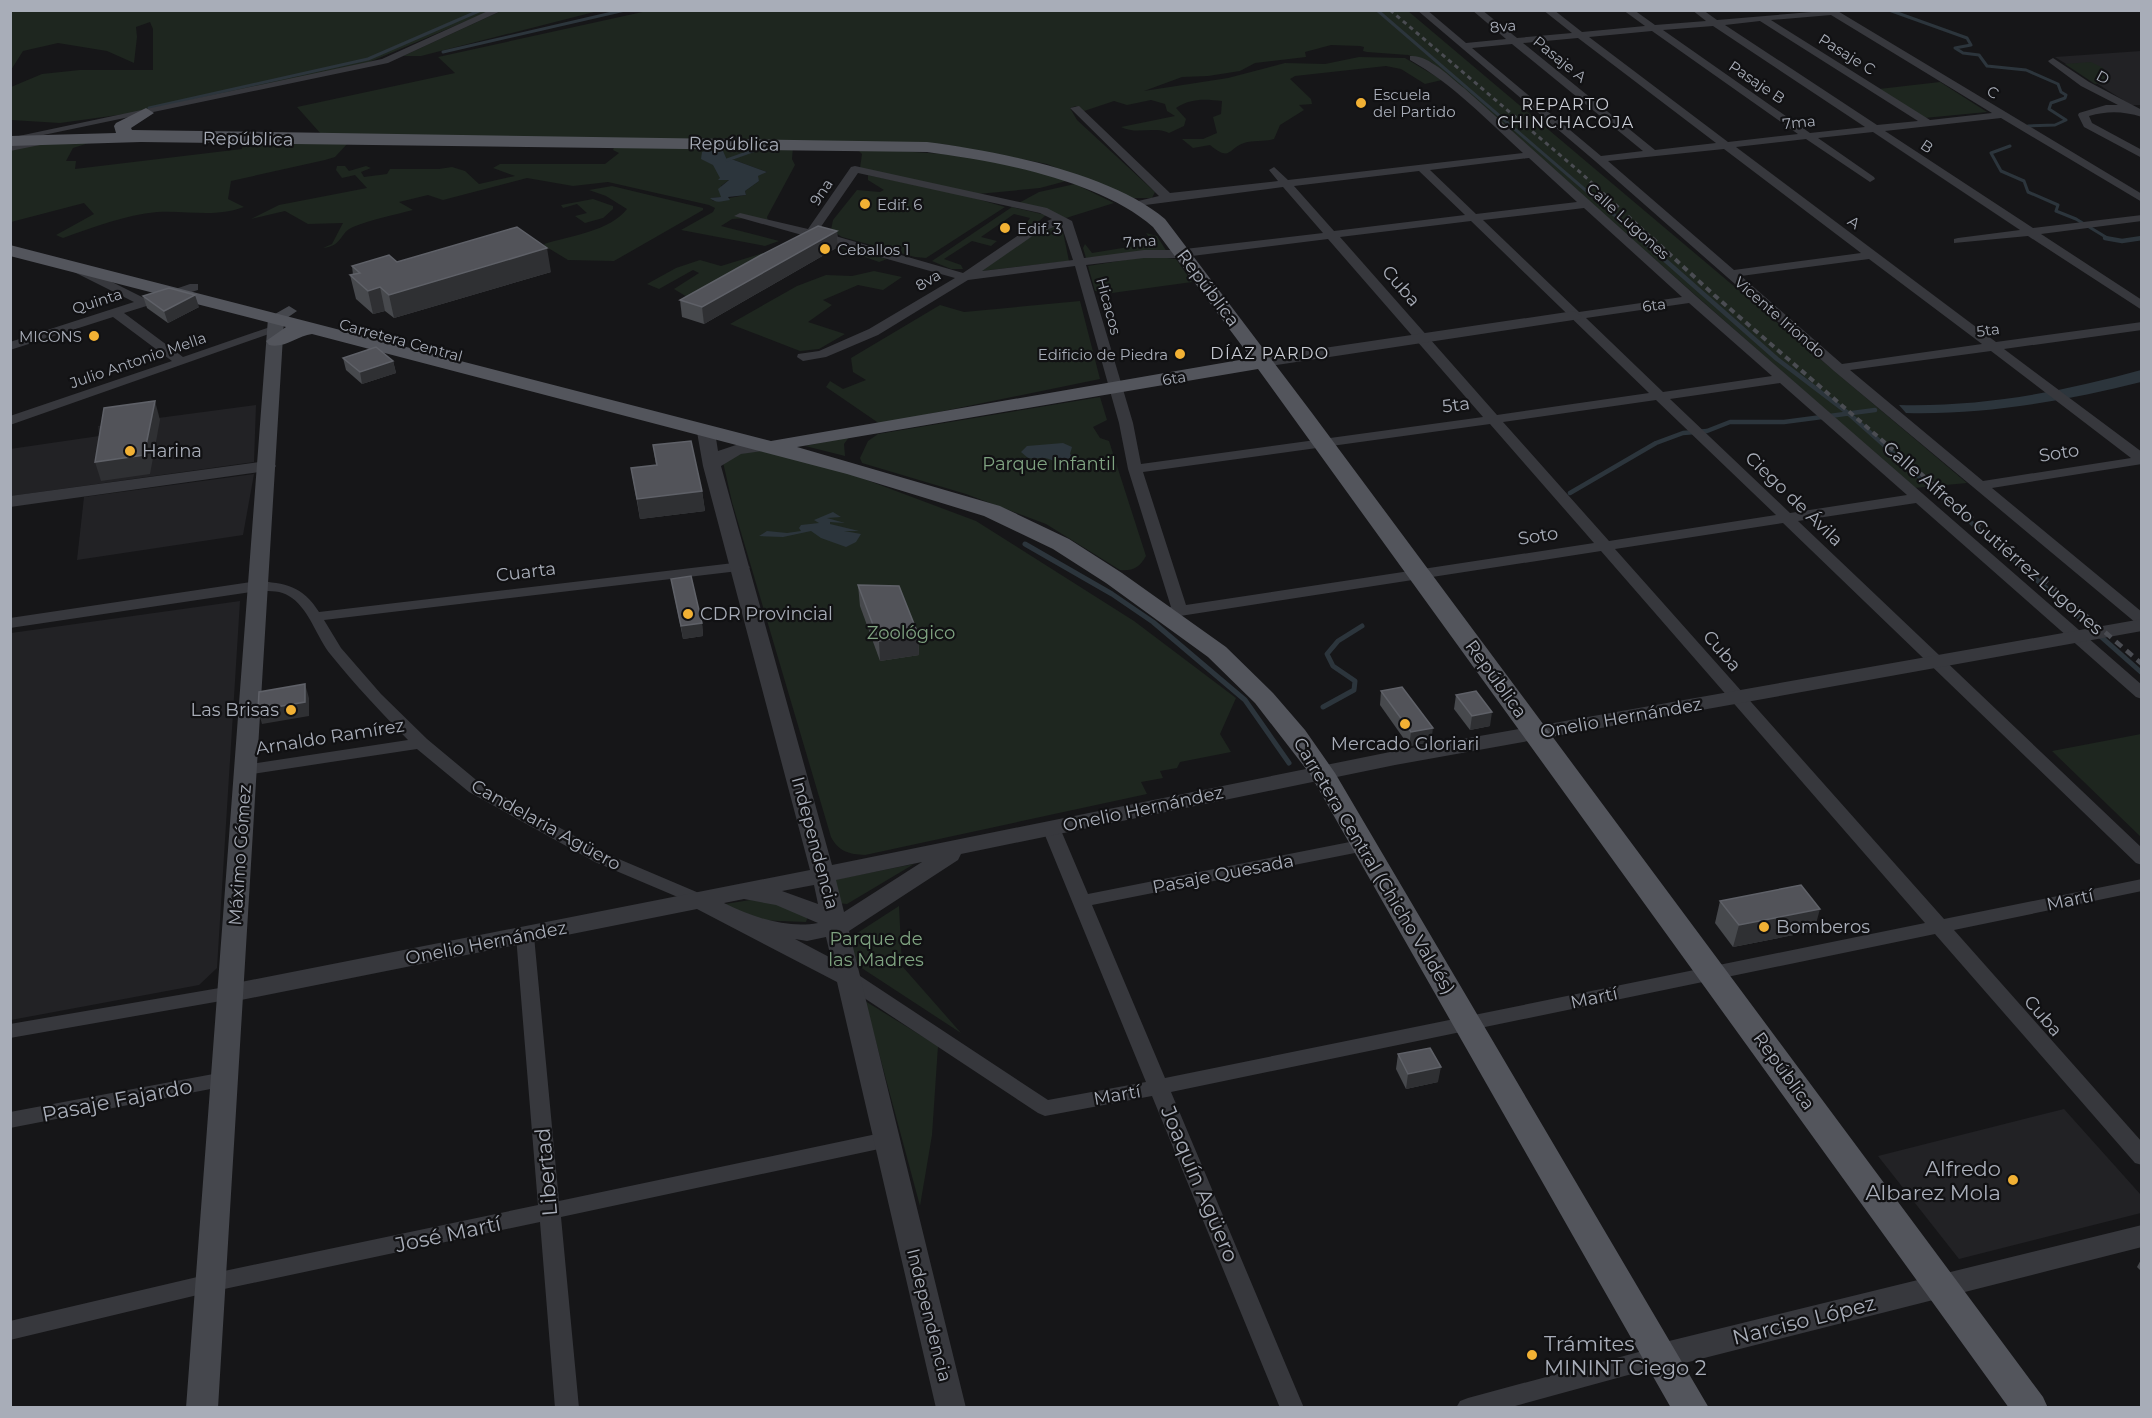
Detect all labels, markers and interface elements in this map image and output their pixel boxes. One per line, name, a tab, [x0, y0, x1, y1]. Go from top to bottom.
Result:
street label: 8va	[1489, 15, 1517, 37]
street label: Pasaje C	[1815, 29, 1879, 79]
street label: Pasaje A	[1529, 32, 1591, 86]
street label: Pasaje B	[1725, 56, 1789, 108]
street label: D	[2093, 66, 2113, 88]
street label: C	[1984, 81, 2003, 103]
place label: Escuela del Partido	[1373, 85, 1456, 121]
district label: REPARTO CHINCHACOJA	[1497, 95, 1635, 132]
marker: Escuela del Partido	[1354, 96, 1368, 110]
street label: 7ma	[1781, 111, 1817, 133]
street label: República	[202, 127, 294, 151]
street label: República	[688, 132, 780, 156]
street label: B	[1917, 135, 1937, 157]
street label: 9na	[805, 175, 837, 209]
street label: Calle Lugones	[1582, 179, 1674, 263]
place label: Edif. 6	[877, 195, 922, 214]
marker: Edif. 6	[858, 197, 872, 211]
street label: A	[1844, 211, 1864, 233]
place label: Edif. 3	[1017, 219, 1062, 238]
marker: Edif. 3	[998, 221, 1012, 235]
street label: 7ma	[1123, 230, 1157, 252]
place label: Ceballos 1	[837, 240, 909, 259]
marker: Ceballos 1	[818, 242, 832, 256]
street label: República	[1172, 245, 1244, 331]
street label: Cuba	[1377, 261, 1425, 311]
street label: 8va	[912, 265, 944, 295]
street label: Vicente Iriondo	[1731, 272, 1829, 362]
street label: Hicacos	[1092, 275, 1126, 337]
street label: Quinta	[70, 284, 124, 318]
street label: 6ta	[1641, 294, 1667, 316]
street label: Carretera Central	[337, 314, 465, 366]
street label: 5ta	[1975, 319, 2001, 341]
place label: MICONS	[19, 327, 82, 346]
street label: Julio Antonio Mella	[66, 328, 209, 393]
marker: MICONS	[87, 329, 101, 343]
district label: DÍAZ PARDO	[1210, 344, 1330, 363]
place label: Edificio de Piedra	[1038, 345, 1168, 364]
marker: Edificio de Piedra	[1173, 347, 1187, 361]
street label: 6ta	[1161, 367, 1187, 389]
street label: 5ta	[1441, 392, 1471, 418]
street label: Calle Alfredo Gutiérrez Lugones	[1879, 436, 2108, 640]
street label: Soto	[2037, 439, 2081, 467]
place label: Harina	[142, 440, 202, 462]
marker: Harina	[123, 444, 137, 458]
street label: Ciego de Ávila	[1741, 447, 1847, 551]
park label: Parque Infantil	[982, 453, 1116, 475]
street label: Soto	[1516, 522, 1560, 550]
street label: Cuarta	[495, 557, 557, 587]
place label: CDR Provincial	[700, 603, 833, 625]
marker: CDR Provincial	[681, 607, 695, 621]
park label: Zoológico	[867, 622, 955, 644]
street label: Cuba	[1698, 626, 1746, 676]
street label: República	[1460, 636, 1532, 722]
street label: Onelio Hernández	[1539, 693, 1703, 743]
place label: Las Brisas	[191, 699, 279, 721]
marker: Las Brisas	[284, 703, 298, 717]
street label: Arnaldo Ramírez	[254, 714, 406, 760]
marker: Mercado Gloriari	[1398, 717, 1412, 731]
place label: Mercado Gloriari	[1331, 733, 1479, 755]
street label: Carretera Central (Chicho Valdés)	[1288, 734, 1460, 998]
street label: Independencia	[787, 774, 843, 912]
street label: Candelaria Agüero	[467, 775, 625, 875]
street label: Onelio Hernández	[1061, 781, 1225, 837]
street label: Máximo Gómez	[224, 784, 256, 926]
street label: Pasaje Quesada	[1150, 850, 1296, 898]
street label: Martí	[2045, 884, 2097, 916]
place label: Bomberos	[1776, 916, 1870, 938]
street label: Onelio Hernández	[404, 917, 568, 969]
marker: Bomberos	[1757, 920, 1771, 934]
park label: Parque de las Madres	[828, 928, 924, 971]
street label: Martí	[1569, 982, 1621, 1014]
street label: Cuba	[2019, 991, 2067, 1041]
street label: República	[1748, 1028, 1820, 1114]
street label: Pasaje Fajardo	[40, 1073, 194, 1127]
street label: Martí	[1092, 1080, 1143, 1110]
street label: Joaquín Agüero	[1155, 1101, 1244, 1266]
street label: Libertad	[530, 1127, 562, 1217]
place label: Alfredo Albarez Mola	[1866, 1156, 2001, 1205]
marker: Alfredo Albarez Mola	[2006, 1173, 2020, 1187]
street label: José Martí	[392, 1210, 504, 1258]
street label: Independencia	[902, 1246, 956, 1384]
street label: Narciso López	[1730, 1290, 1878, 1350]
place label: Trámites MININT Ciego 2	[1544, 1331, 1707, 1380]
marker: Trámites MININT Ciego 2	[1525, 1348, 1539, 1362]

